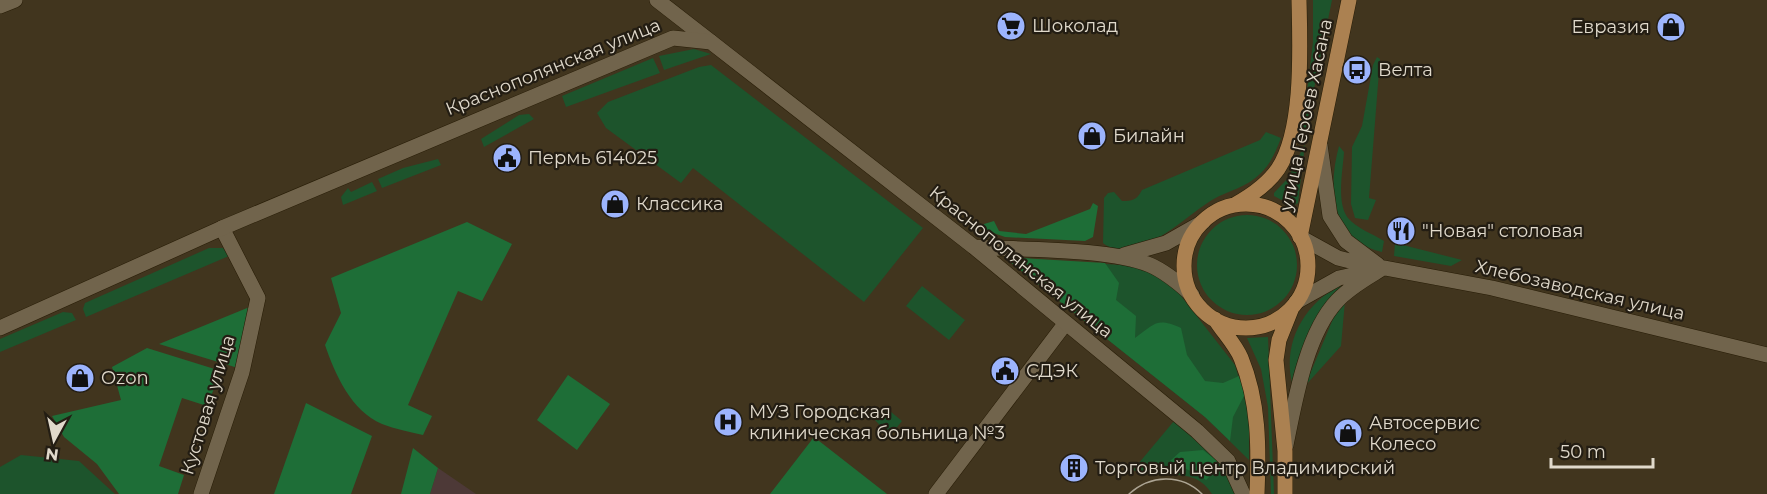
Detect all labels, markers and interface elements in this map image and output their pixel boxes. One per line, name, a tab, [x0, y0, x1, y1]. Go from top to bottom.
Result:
supermarket icon: Шоколад	[995, 10, 1027, 42]
shop icon: Евразия	[1655, 11, 1687, 43]
street label: Краснополянская улица	[442, 14, 664, 120]
place label: Шоколад	[1032, 15, 1119, 37]
place label: Евразия	[1572, 16, 1650, 38]
street label: улица Героев Хасана	[1275, 17, 1337, 214]
bus stop icon: Велта	[1341, 54, 1373, 86]
place label: Велта	[1378, 59, 1433, 81]
shop icon: Билайн	[1076, 120, 1108, 152]
place label: Билайн	[1113, 125, 1185, 147]
public building icon: Пермь 614025	[491, 142, 523, 174]
place label: Пермь 614025	[528, 147, 657, 169]
street label: Краснополянская улица	[925, 181, 1117, 343]
shop icon: Классика	[599, 188, 631, 220]
place label: Классика	[636, 193, 724, 215]
restaurant icon: "Новая" столовая	[1385, 215, 1417, 247]
place label: "Новая" столовая	[1422, 220, 1583, 242]
street label: Хлебозаводская улица	[1473, 255, 1687, 325]
street label: Кустовая улица	[176, 333, 240, 477]
public building icon: СДЭК	[989, 355, 1021, 387]
place label: СДЭК	[1026, 360, 1079, 382]
shop icon: Ozon	[64, 362, 96, 394]
place label: Ozon	[101, 367, 149, 389]
place label: МУЗ Городская клиническая больница №3	[749, 401, 1005, 444]
hospital icon: МУЗ Городская клиническая больница №3	[712, 406, 744, 438]
north arrow	[24, 410, 84, 470]
place label: Автосервис Колесо	[1369, 412, 1480, 455]
shop icon: Автосервис Колесо	[1332, 417, 1364, 449]
scale bar	[1551, 431, 1653, 469]
text: 50 m	[1560, 441, 1606, 463]
text: N	[44, 444, 60, 465]
building icon: Торговый центр Владимирский	[1058, 452, 1090, 484]
place label: Торговый центр Владимирский	[1095, 457, 1395, 479]

